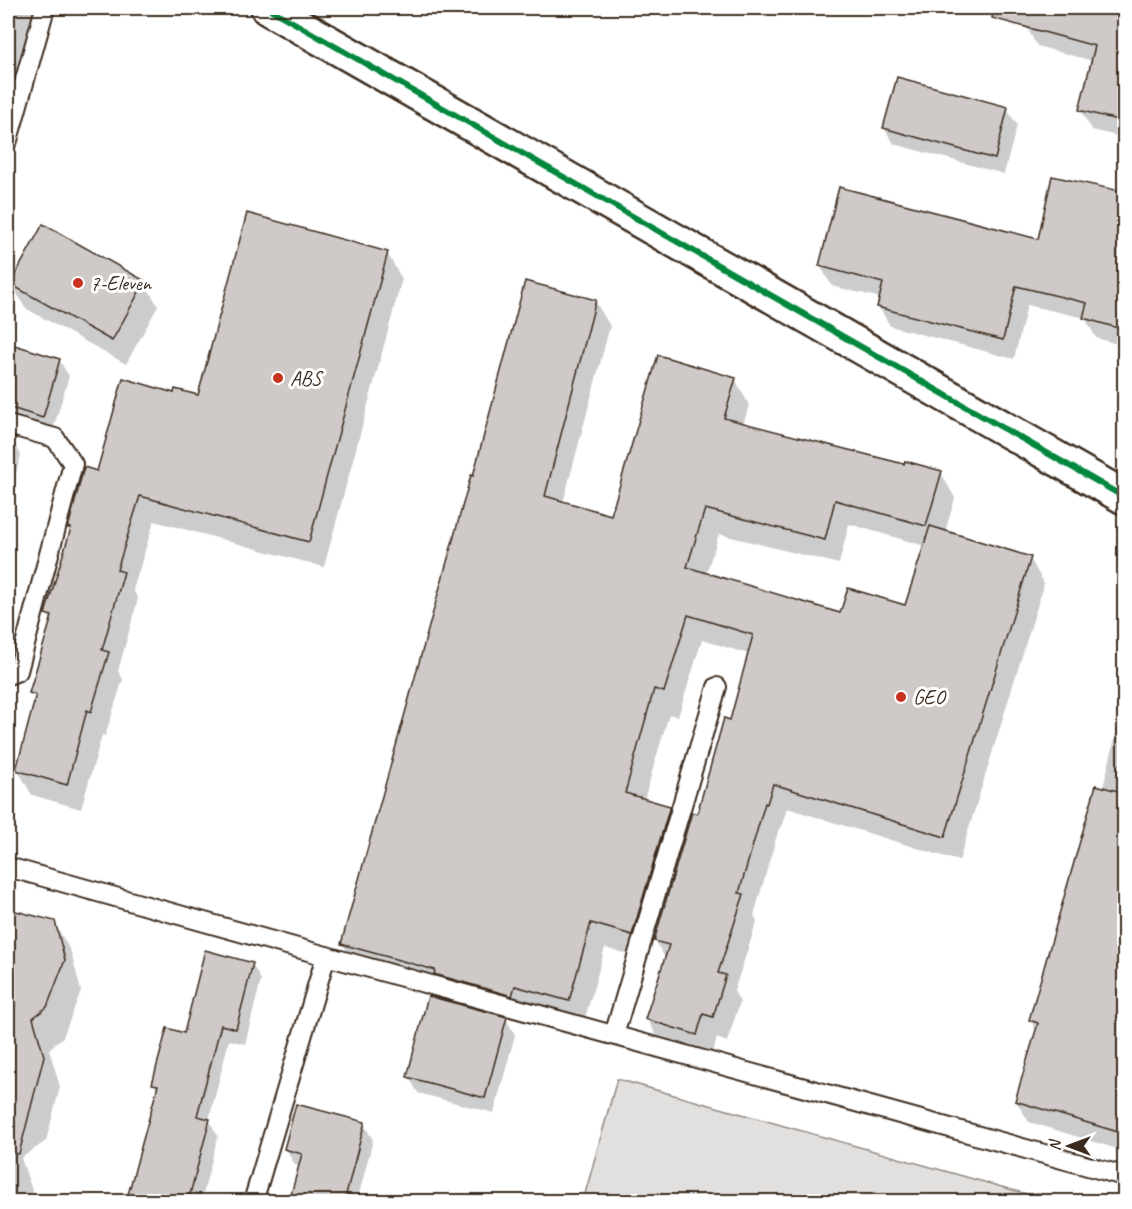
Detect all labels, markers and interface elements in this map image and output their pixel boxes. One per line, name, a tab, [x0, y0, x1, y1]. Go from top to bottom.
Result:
place label: 7-Eleven	[90, 270, 153, 296]
marker: 7-Eleven	[71, 276, 85, 290]
place label: ABS	[290, 365, 324, 391]
marker: ABS	[271, 371, 285, 385]
place label: GEO	[913, 684, 947, 710]
marker: GEO	[894, 690, 908, 704]
north arrow	[1039, 1116, 1099, 1176]
text: N	[1045, 1138, 1065, 1151]

